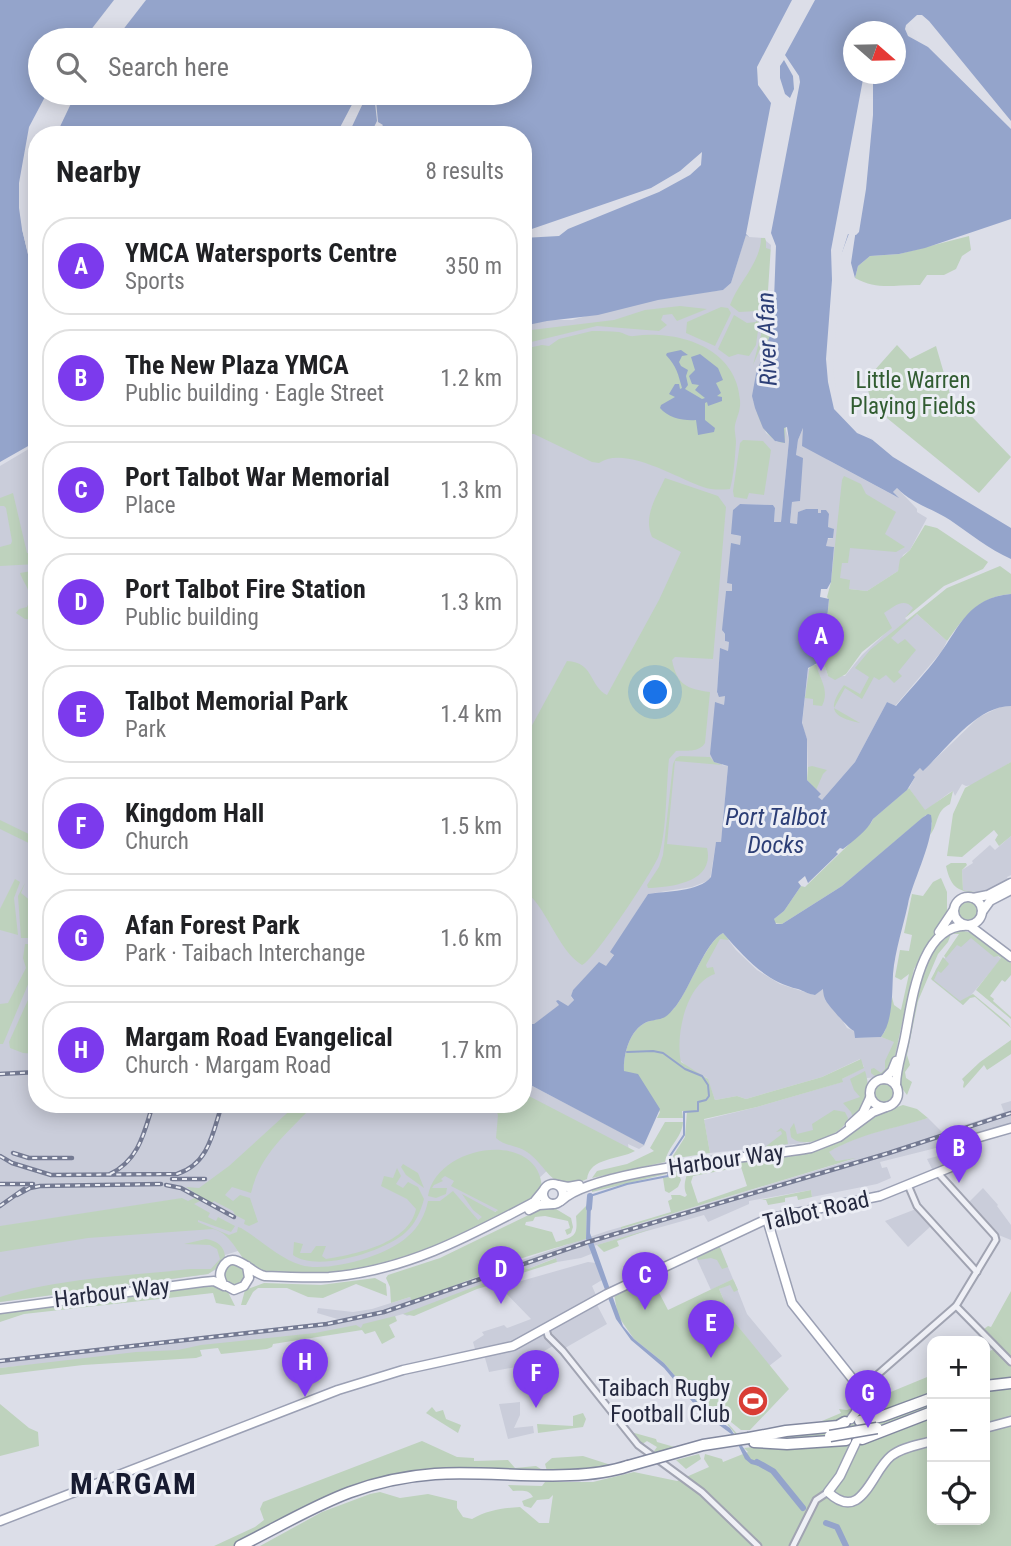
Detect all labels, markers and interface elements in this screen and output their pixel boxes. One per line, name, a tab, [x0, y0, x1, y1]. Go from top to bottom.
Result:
north arrow	[843, 21, 906, 84]
search box	[28, 28, 532, 105]
icon: search	[52, 48, 90, 86]
text: Search here	[108, 52, 229, 82]
text: Nearby	[56, 154, 141, 189]
text: 8 results	[426, 158, 504, 185]
text: YMCA Watersports Centre	[125, 238, 397, 268]
text: A	[74, 253, 88, 280]
text: 350 m	[445, 253, 502, 280]
text: Sports	[125, 268, 185, 295]
water label: River Afan	[751, 291, 783, 387]
text: The New Plaza YMCA	[125, 350, 349, 380]
text: B	[75, 365, 87, 392]
text: 1.2 km	[440, 365, 502, 392]
park label: Little Warren Playing Fields	[850, 367, 976, 420]
text: Public building · Eagle Street	[125, 380, 384, 407]
text: Port Talbot War Memorial	[125, 462, 390, 492]
text: C	[74, 477, 88, 504]
text: 1.3 km	[440, 477, 502, 504]
text: Place	[125, 492, 175, 519]
text: Port Talbot Fire Station	[125, 574, 366, 604]
text: D	[75, 589, 88, 616]
text: 1.3 km	[440, 589, 502, 616]
text: Public building	[125, 604, 259, 631]
pin: A	[798, 613, 844, 671]
your location	[638, 675, 672, 709]
text: Talbot Memorial Park	[125, 686, 348, 716]
text: E	[75, 701, 87, 728]
text: 1.4 km	[440, 701, 502, 728]
text: Park	[125, 716, 166, 743]
text: Kingdom Hall	[125, 798, 264, 828]
water label: Port Talbot Docks	[725, 803, 827, 859]
text: F	[76, 813, 86, 840]
text: 1.5 km	[440, 813, 502, 840]
text: Church	[125, 828, 189, 855]
text: Afan Forest Park	[125, 910, 300, 940]
text: G	[74, 925, 88, 952]
text: 1.6 km	[440, 925, 502, 952]
text: Park · Taibach Interchange	[125, 940, 365, 967]
text: Margam Road Evangelical	[125, 1022, 393, 1052]
text: H	[74, 1037, 88, 1064]
text: 1.7 km	[440, 1037, 502, 1064]
text: Church · Margam Road	[125, 1052, 331, 1079]
pin: B	[936, 1125, 982, 1183]
street label: Harbour Way	[667, 1138, 786, 1181]
street label: Talbot Road	[760, 1186, 872, 1236]
pin: D	[478, 1246, 524, 1304]
pin: C	[622, 1252, 668, 1310]
street label: Harbour Way	[53, 1272, 172, 1313]
pin: E	[688, 1300, 734, 1358]
map controls	[927, 1336, 990, 1525]
button: +	[927, 1336, 990, 1399]
pin: H	[282, 1339, 328, 1397]
pin: F	[513, 1350, 559, 1408]
pin: G	[845, 1370, 891, 1428]
place label: Taibach Rugby Football Club	[598, 1375, 730, 1428]
sports icon: Taibach Rugby Football Club	[736, 1384, 770, 1418]
button: −	[927, 1399, 990, 1462]
button: locate	[927, 1462, 990, 1525]
district label: MARGAM	[70, 1466, 198, 1501]

